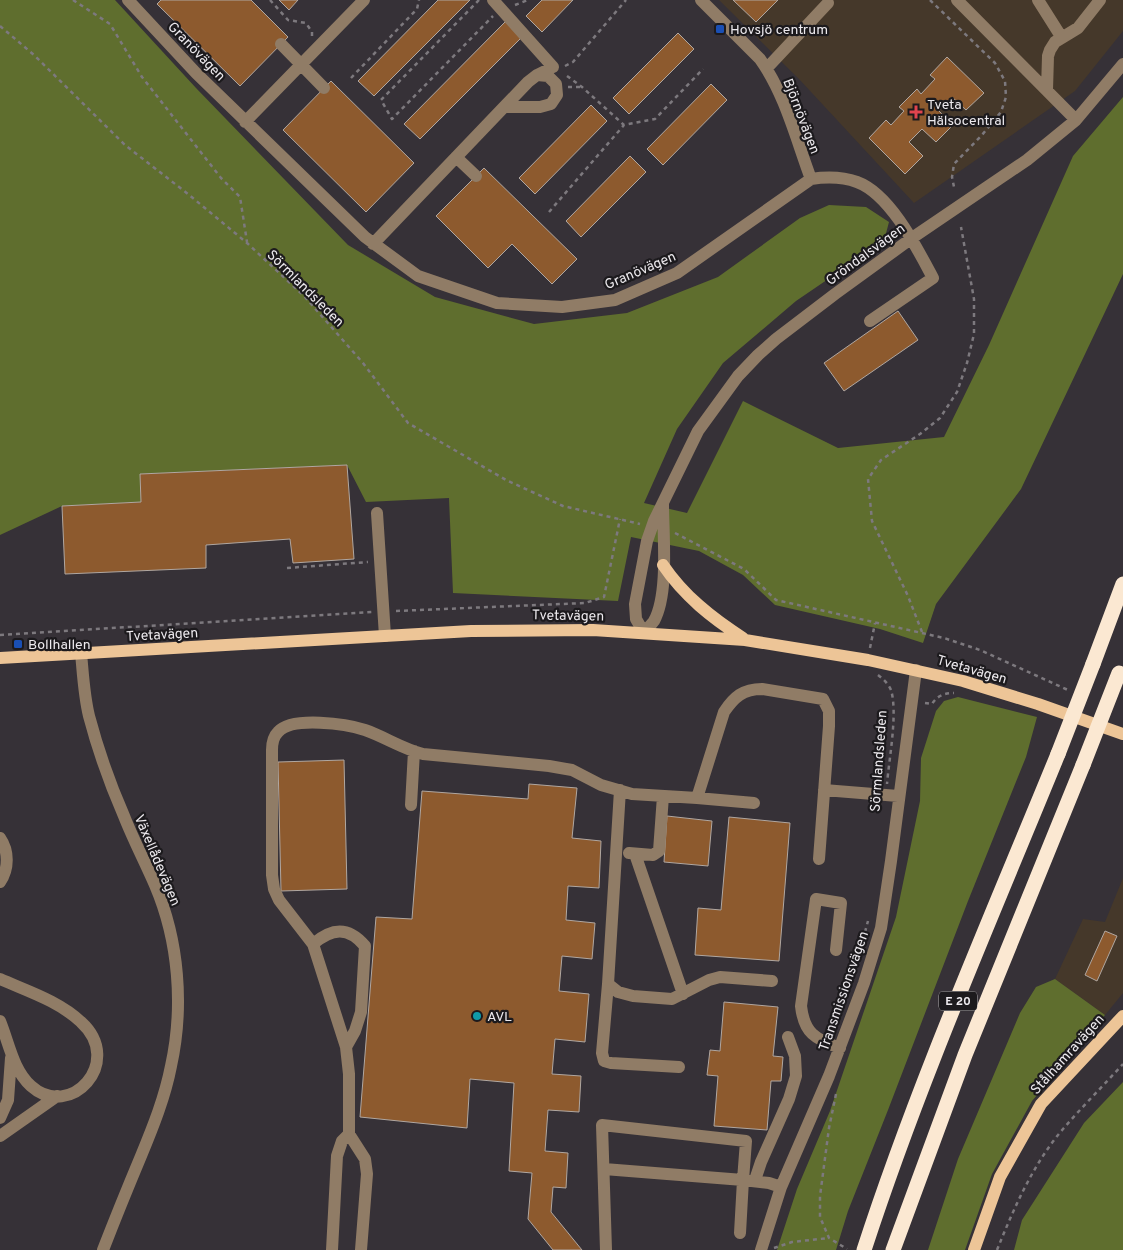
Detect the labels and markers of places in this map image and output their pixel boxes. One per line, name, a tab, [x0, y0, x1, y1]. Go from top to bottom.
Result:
place label: Hovsjö centrum	[730, 22, 828, 39]
marker: Hovsjö centrum	[714, 23, 726, 35]
place label: Tveta Hälsocentral	[927, 97, 1005, 130]
marker: Tveta Hälsocentral	[909, 105, 923, 119]
place label: Bollhallen	[28, 637, 91, 654]
marker: Bollhallen	[12, 638, 24, 650]
place label: AVL	[487, 1009, 512, 1026]
marker: AVL	[471, 1010, 483, 1022]

